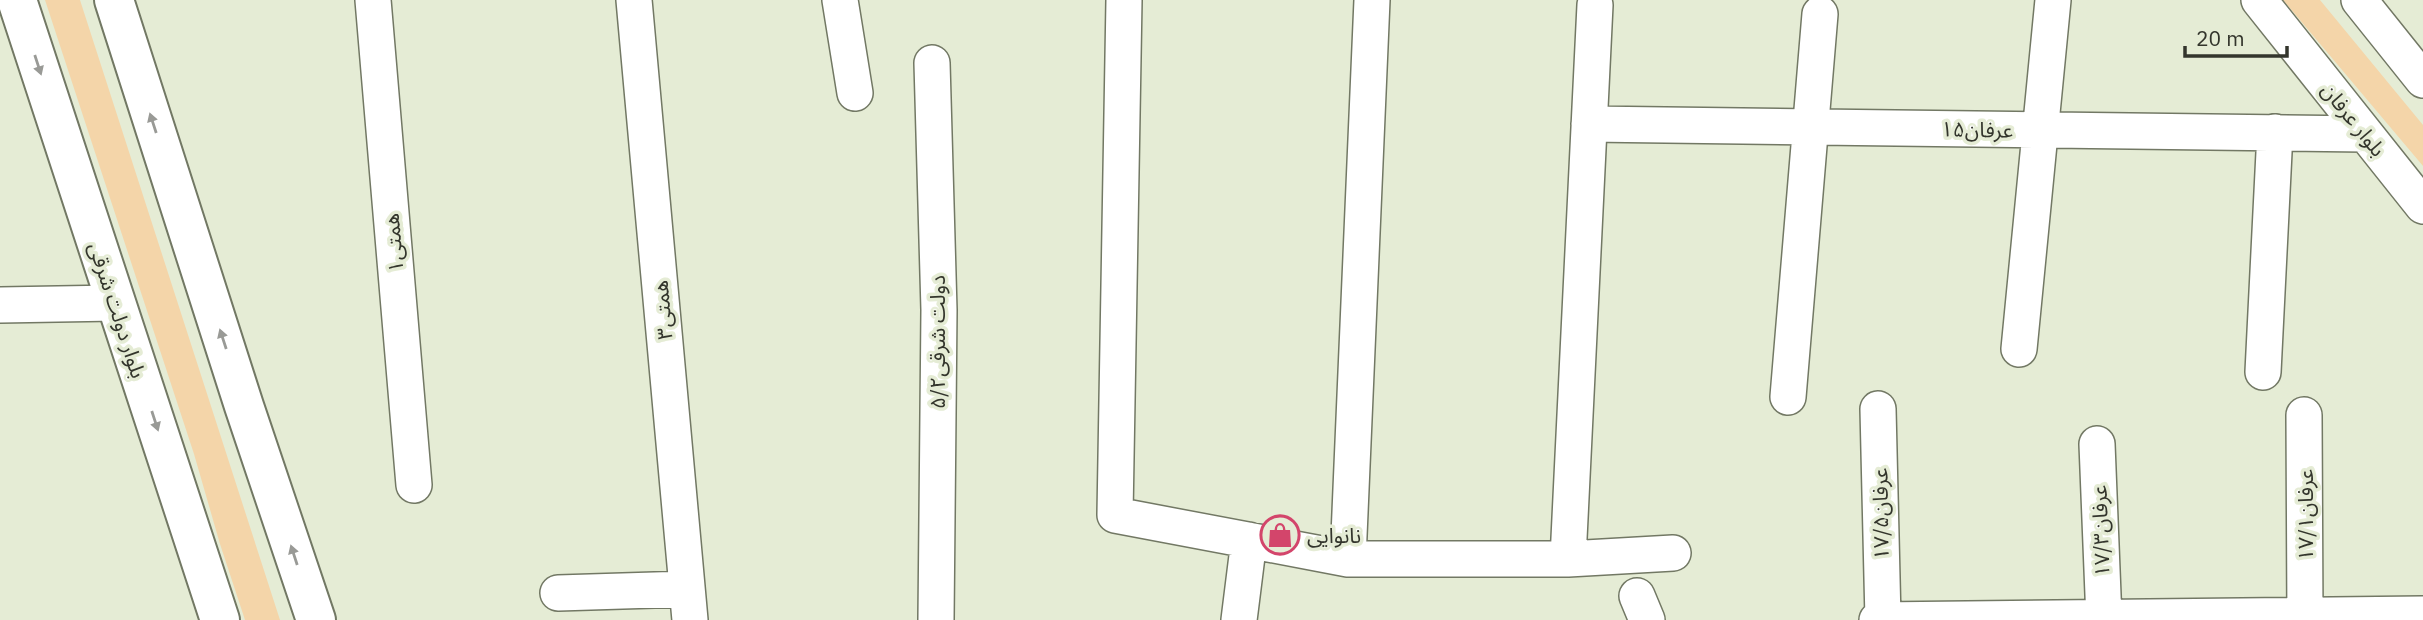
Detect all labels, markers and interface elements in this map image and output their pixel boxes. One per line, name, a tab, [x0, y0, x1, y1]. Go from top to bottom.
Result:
scale bar	[2185, 14, 2286, 58]
text: 20 m	[2196, 24, 2245, 52]
one-way arrow	[33, 54, 44, 75]
street label: بلوار عرفان	[2316, 76, 2392, 162]
one-way arrow	[148, 112, 158, 133]
street label: ۱۵عرفان	[1941, 114, 2013, 144]
street label: ۱همتی	[376, 212, 410, 274]
street label: بلوار دولت شرقی	[83, 238, 153, 382]
street label: ۵/۲دولت شرقی	[923, 275, 951, 409]
street label: ۳همتی	[645, 279, 679, 341]
one-way arrow	[217, 329, 227, 350]
one-way arrow	[150, 410, 160, 431]
street label: ۱۷/۵عرفان	[1865, 468, 1895, 560]
street label: ۱۷/۱عرفان	[2291, 469, 2319, 561]
street label: ۱۷/۳عرفان	[2084, 484, 2116, 578]
shop icon: نانوایی	[1259, 514, 1301, 556]
place label: نانوایی	[1307, 521, 1361, 549]
one-way arrow	[288, 545, 299, 566]

